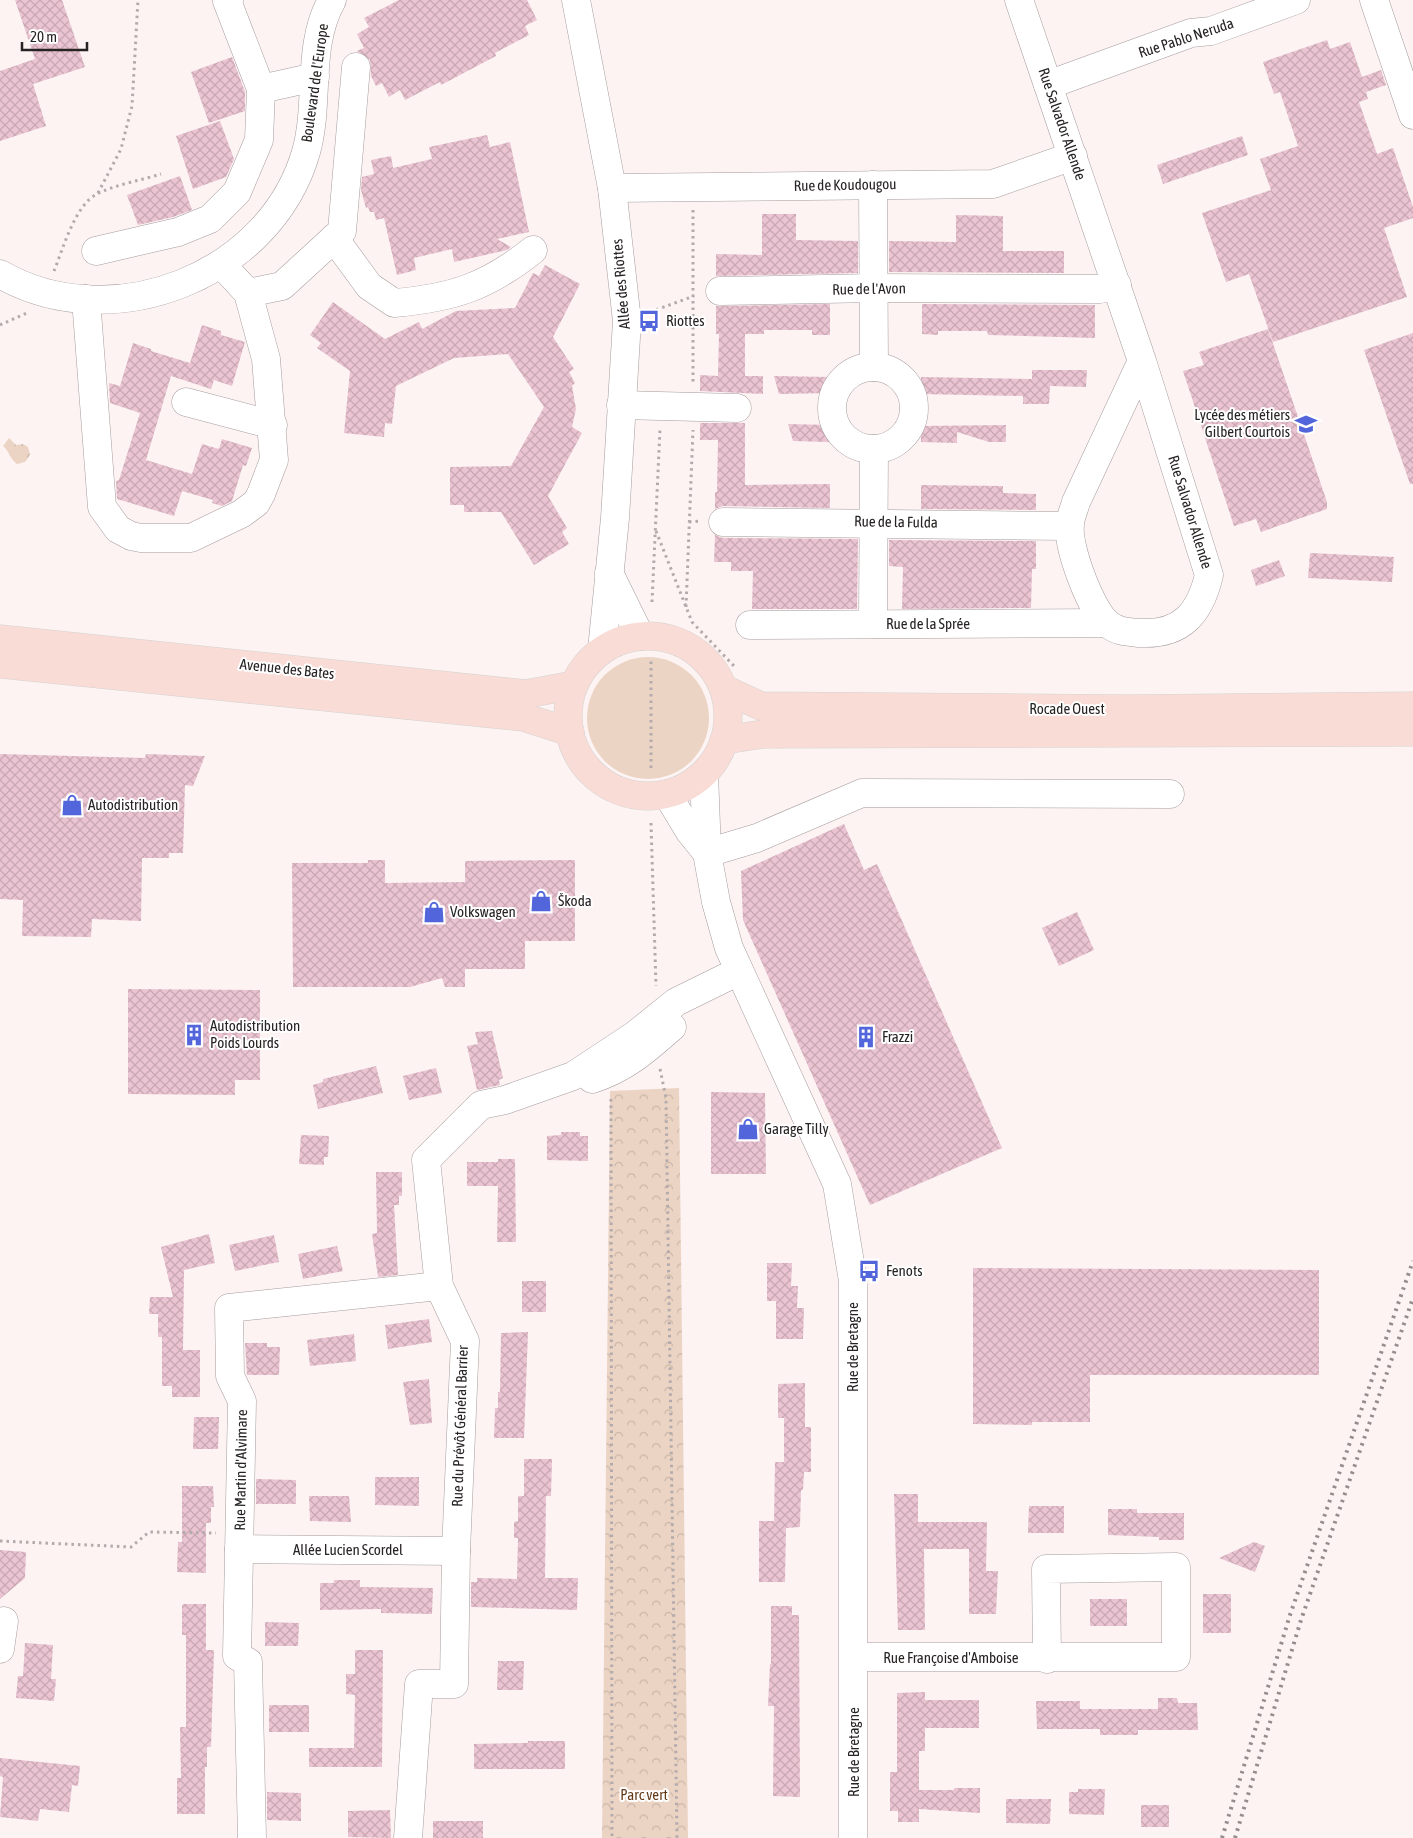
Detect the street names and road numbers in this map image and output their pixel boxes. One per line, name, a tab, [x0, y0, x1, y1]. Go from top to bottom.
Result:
street label: Rue Pablo Neruda	[1136, 14, 1236, 61]
street label: Boulevard de l'Europe	[298, 22, 331, 143]
street label: Rue Salvador Allende	[1035, 66, 1090, 182]
street label: Rue de Koudougou	[793, 175, 897, 194]
street label: Allée des Riottes	[608, 238, 633, 330]
street label: Rue de l'Avon	[832, 279, 906, 298]
street label: Rue Salvador Allende	[1165, 453, 1216, 571]
street label: Rue de la Fulda	[854, 512, 938, 531]
street label: Rue de la Sprée	[886, 615, 970, 632]
street label: Avenue des Bates	[239, 655, 335, 682]
street label: Rocade Ouest	[1029, 700, 1105, 717]
street label: Rue de Bretagne	[844, 1302, 861, 1392]
street label: Rue du Prévôt Général Barrier	[448, 1344, 471, 1507]
street label: Rue Martin d'Alvimare	[231, 1409, 250, 1531]
street label: Allée Lucien Scordel	[293, 1541, 403, 1558]
street label: Rue Françoise d'Amboise	[883, 1649, 1019, 1666]
street label: Rue de Bretagne	[845, 1707, 862, 1797]

